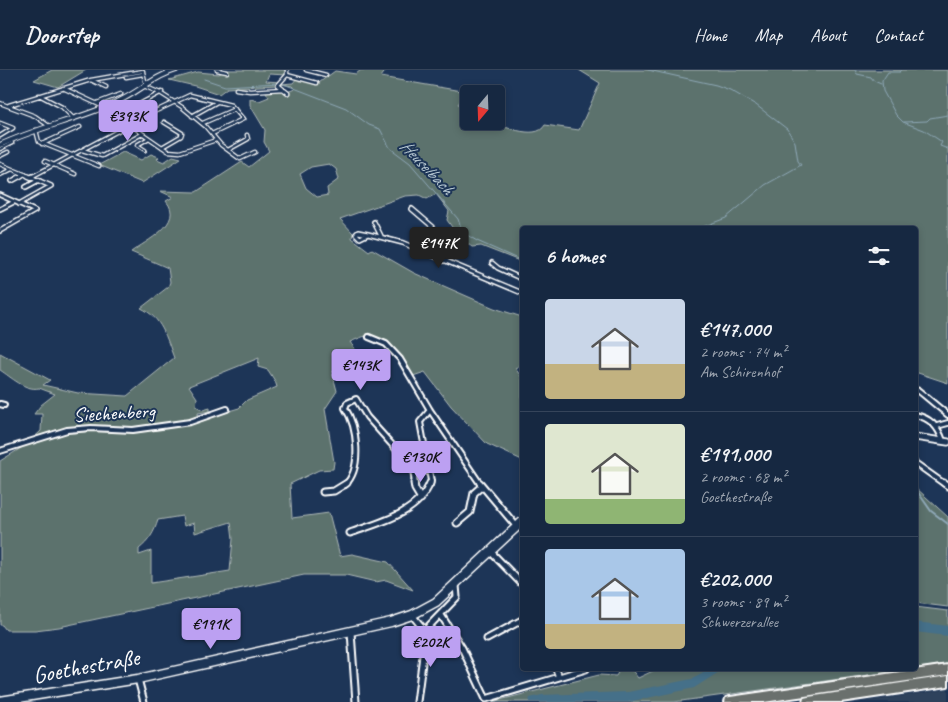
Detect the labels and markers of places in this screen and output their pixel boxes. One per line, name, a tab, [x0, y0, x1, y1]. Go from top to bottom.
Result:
pin: €393K	[93, 100, 163, 142]
pin: €147K	[404, 226, 474, 269]
pin: €143K	[326, 348, 396, 391]
pin: €130K	[386, 440, 456, 483]
pin: €191K	[176, 608, 246, 650]
pin: €202K	[396, 626, 466, 668]

